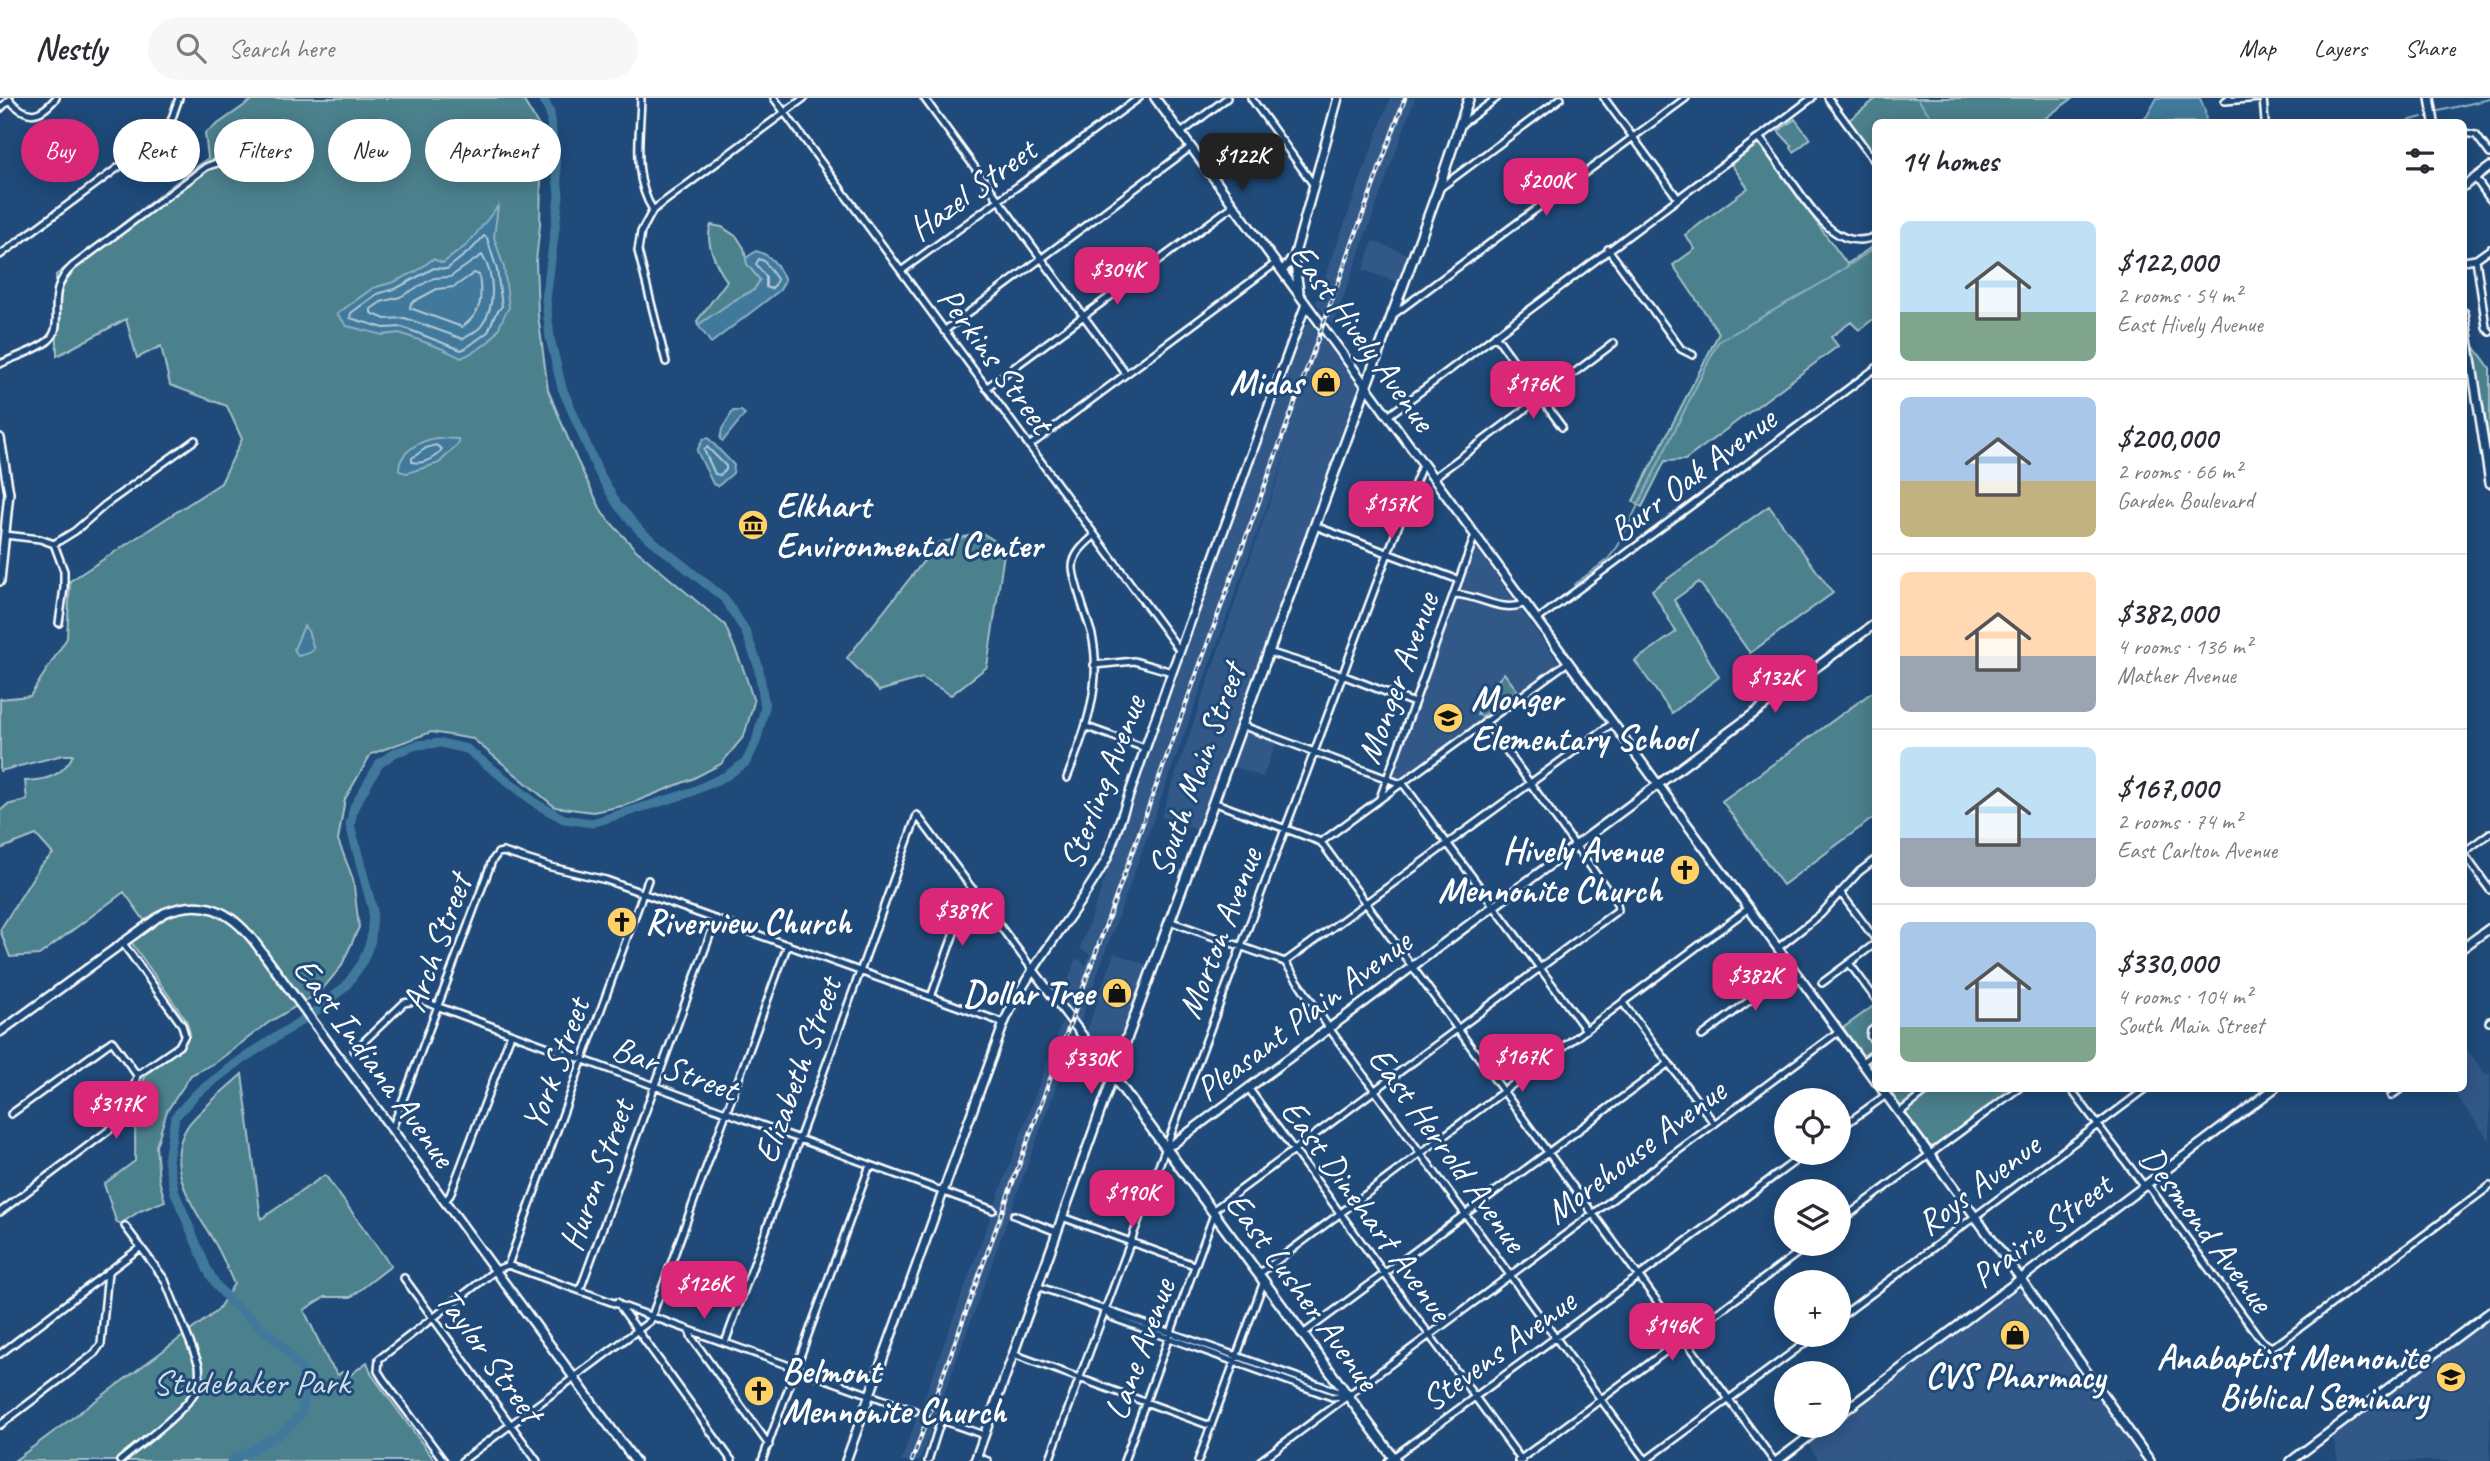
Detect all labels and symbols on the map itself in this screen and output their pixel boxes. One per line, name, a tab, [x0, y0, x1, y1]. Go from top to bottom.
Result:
street label: Hazel Street	[899, 126, 1048, 251]
pin: $122K	[1193, 134, 1291, 193]
pin: $200K	[1497, 158, 1595, 218]
street label: East Hively Avenue	[1279, 234, 1448, 442]
pin: $304K	[1068, 248, 1166, 307]
street label: Perkins Street	[927, 278, 1066, 445]
place label: Midas	[1230, 360, 1307, 405]
pin: $176K	[1484, 362, 1582, 421]
shop icon: Midas	[1309, 365, 1343, 399]
street label: Burr Oak Avenue	[1600, 395, 1787, 552]
pin: $157K	[1342, 482, 1440, 541]
place label: Elkhart Environmental Center	[776, 483, 1045, 568]
museum icon: Elkhart Environmental Center	[736, 508, 770, 542]
street label: Monger Avenue	[1346, 584, 1450, 770]
street label: South Main Street	[1137, 654, 1257, 883]
pin: $132K	[1726, 656, 1824, 715]
place label: Monger Elementary School	[1471, 676, 1700, 761]
street label: Sterling Avenue	[1049, 686, 1157, 875]
school or university icon: Monger Elementary School	[1431, 701, 1465, 735]
place label: Hively Avenue Mennonite Church	[1438, 828, 1664, 913]
street label: Morton Avenue	[1166, 839, 1273, 1025]
church icon: Hively Avenue Mennonite Church	[1668, 853, 1702, 887]
street label: Arch Street	[391, 864, 484, 1018]
pin: $389K	[913, 888, 1011, 948]
place label: Riverview Church	[645, 900, 853, 945]
church icon: Riverview Church	[605, 905, 639, 939]
street label: Pleasant Plain Avenue	[1186, 918, 1422, 1111]
street label: East Indiana Avenue	[283, 948, 468, 1178]
pin: $382K	[1706, 954, 1804, 1013]
street label: Elizabeth Street	[743, 968, 853, 1169]
place label: Dollar Tree	[963, 971, 1097, 1016]
shop icon: Dollar Tree	[1100, 976, 1134, 1010]
street label: York Street	[511, 989, 601, 1136]
street label: Bar Street	[606, 1025, 747, 1113]
pin: $167K	[1473, 1034, 1571, 1094]
pin: $330K	[1042, 1037, 1140, 1096]
street label: East Herrold Avenue	[1358, 1038, 1539, 1263]
street label: Morehouse Avenue	[1536, 1067, 1737, 1234]
pin: $317K	[67, 1082, 165, 1141]
street label: Huron Street	[548, 1090, 646, 1257]
street label: East Dinehart Avenue	[1271, 1090, 1464, 1333]
street label: Roys Avenue	[1907, 1122, 2051, 1246]
street label: Desmond Avenue	[2130, 1137, 2285, 1323]
street label: Prairie Street	[1962, 1161, 2123, 1298]
pin: $190K	[1083, 1170, 1181, 1230]
street label: East Lusher Avenue	[1215, 1183, 1391, 1402]
pin: $126K	[655, 1262, 753, 1321]
street label: Lane Avenue	[1093, 1270, 1187, 1426]
street label: Stevens Avenue	[1412, 1278, 1587, 1422]
street label: Taylor Street	[426, 1279, 556, 1435]
pin: $146K	[1623, 1304, 1721, 1363]
shop icon: CVS Pharmacy	[1998, 1318, 2032, 1352]
place label: Anabaptist Mennonite Biblical Seminary	[2157, 1335, 2431, 1420]
place label: Belmont Mennonite Church	[782, 1349, 1008, 1434]
place label: CVS Pharmacy	[1925, 1354, 2108, 1399]
park label: Studebaker Park	[153, 1360, 352, 1405]
school or university icon: Anabaptist Mennonite Biblical Seminary	[2434, 1360, 2468, 1394]
church icon: Belmont Mennonite Church	[742, 1374, 776, 1408]

